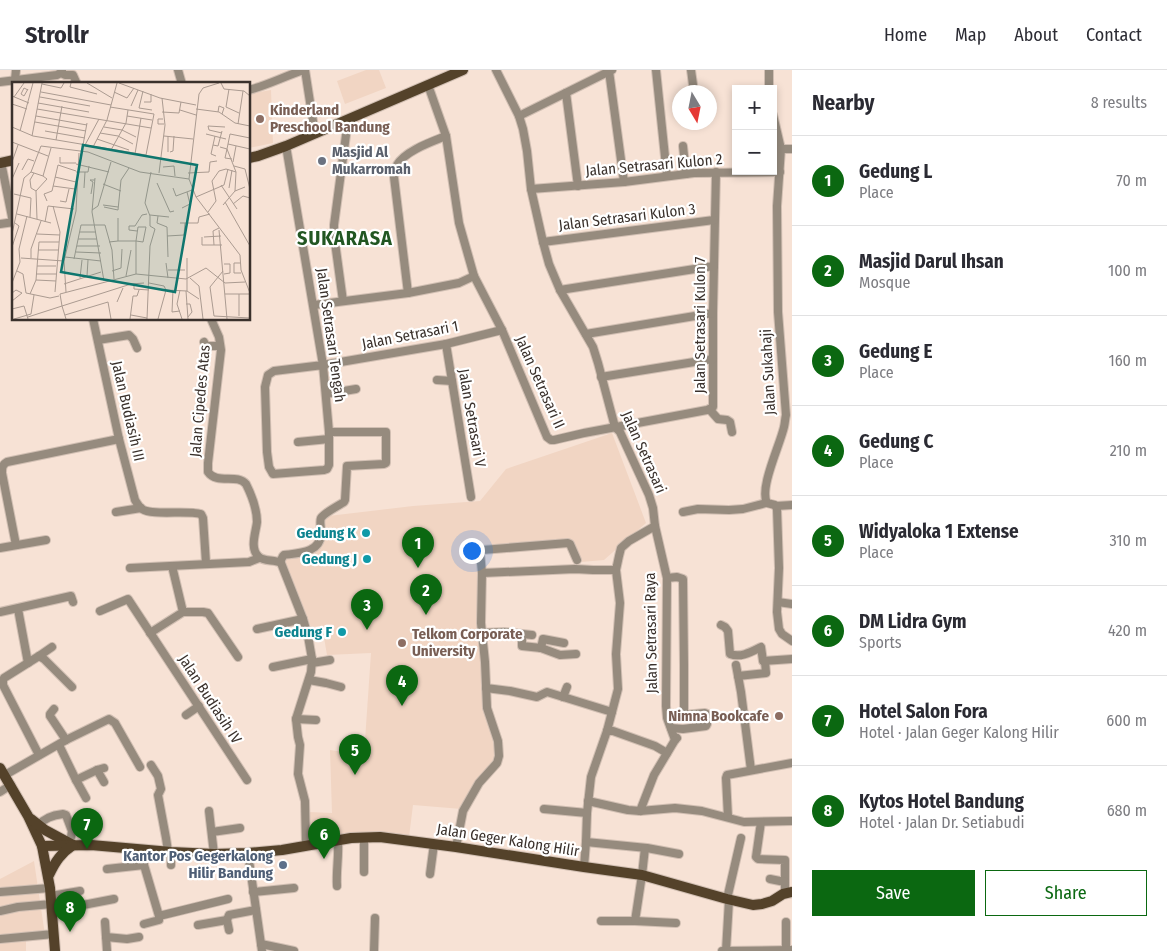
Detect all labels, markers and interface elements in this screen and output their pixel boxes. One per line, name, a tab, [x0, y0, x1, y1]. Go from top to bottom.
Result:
text: Strollr	[25, 21, 89, 49]
text: Home	[884, 24, 927, 46]
text: Map	[955, 24, 986, 46]
text: About	[1014, 24, 1058, 46]
text: Contact	[1086, 24, 1142, 46]
inset map	[12, 82, 250, 320]
north arrow	[672, 85, 717, 130]
map controls	[732, 85, 777, 175]
button: +	[732, 85, 777, 130]
text: Nearby	[812, 90, 874, 116]
text: 8 results	[1091, 93, 1147, 112]
place label: Kinderland Preschool Bandung	[270, 101, 390, 136]
marker: Kinderland Preschool Bandung	[254, 113, 266, 125]
button: −	[732, 130, 777, 175]
place label: Masjid Al Mukarromah	[332, 143, 411, 178]
street label: Jalan Setrasari Kulon 2	[585, 150, 724, 180]
marker: Masjid Al Mukarromah	[316, 155, 328, 167]
text: Gedung L	[859, 160, 932, 183]
text: 1	[825, 171, 831, 190]
text: 70 m	[1116, 171, 1147, 190]
text: Place	[859, 183, 894, 202]
street label: Jalan Setrasari Kulon 3	[558, 200, 697, 234]
district label: SUKARASA	[297, 226, 393, 250]
text: Masjid Darul Ihsan	[859, 250, 1004, 273]
street label: Jalan Setrasari Kulon 7	[691, 257, 709, 393]
text: 2	[824, 261, 832, 280]
text: 100 m	[1108, 261, 1147, 280]
street label: Jalan Setrasari Tengah	[313, 267, 349, 403]
text: Mosque	[859, 273, 910, 292]
street label: Jalan Setrasari 1	[360, 317, 460, 353]
street label: Jalan Sukahaji	[757, 329, 779, 415]
street label: Jalan Setrasari II	[511, 333, 569, 431]
text: Gedung E	[859, 340, 932, 363]
street label: Jalan Cipedes Atas	[186, 344, 214, 458]
text: 3	[824, 351, 832, 370]
text: 160 m	[1108, 351, 1147, 370]
street label: Jalan Budiasih III	[108, 359, 148, 463]
text: Place	[859, 363, 894, 382]
street label: Jalan Setrasari V	[454, 367, 490, 469]
street label: Jalan Setrasari	[618, 408, 670, 496]
text: Gedung C	[859, 430, 933, 453]
text: 4	[824, 441, 832, 460]
text: 210 m	[1110, 441, 1147, 460]
text: Place	[859, 453, 894, 472]
text: Widyaloka 1 Extense	[859, 520, 1019, 543]
place label: Gedung K	[296, 524, 356, 542]
marker: Gedung K	[360, 527, 372, 539]
pin: 1	[402, 527, 434, 568]
text: 5	[824, 531, 832, 550]
text: 310 m	[1110, 531, 1147, 550]
your location	[459, 538, 485, 564]
text: Place	[859, 543, 894, 562]
place label: Gedung J	[302, 550, 357, 568]
marker: Gedung J	[361, 553, 373, 565]
street label: Jalan Setrasari Raya	[641, 572, 661, 694]
pin: 2	[410, 574, 442, 615]
pin: 3	[351, 589, 383, 630]
text: DM Lidra Gym	[859, 610, 966, 633]
text: 6	[824, 621, 832, 640]
text: 420 m	[1108, 621, 1147, 640]
place label: Gedung F	[275, 623, 332, 641]
place label: Telkom Corporate University	[412, 625, 523, 660]
marker: Gedung F	[336, 626, 348, 638]
text: Sports	[859, 633, 902, 652]
marker: Telkom Corporate University	[396, 637, 408, 649]
street label: Jalan Budiasih IV	[175, 651, 246, 747]
pin: 4	[386, 665, 418, 706]
text: Hotel Salon Fora	[859, 700, 988, 723]
place label: Nimna Bookcafe	[668, 707, 769, 725]
marker: Nimna Bookcafe	[773, 710, 785, 722]
text: 7	[825, 711, 831, 730]
text: 600 m	[1106, 711, 1147, 730]
text: Hotel · Jalan Geger Kalong Hilir	[859, 723, 1059, 742]
pin: 5	[339, 734, 371, 775]
text: Kytos Hotel Bandung	[859, 790, 1024, 813]
text: 8	[824, 801, 832, 820]
text: 680 m	[1107, 801, 1147, 820]
pin: 7	[71, 808, 103, 849]
text: Hotel · Jalan Dr. Setiabudi	[859, 813, 1025, 832]
pin: 6	[308, 818, 340, 859]
street label: Jalan Geger Kalong Hilir	[435, 820, 581, 860]
place label: Kantor Pos Gegerkalong Hilir Bandung	[123, 847, 274, 882]
marker: Kantor Pos Gegerkalong Hilir Bandung	[277, 859, 289, 871]
button: Save	[812, 870, 975, 916]
button: Share	[985, 870, 1147, 916]
pin: 8	[54, 891, 86, 932]

